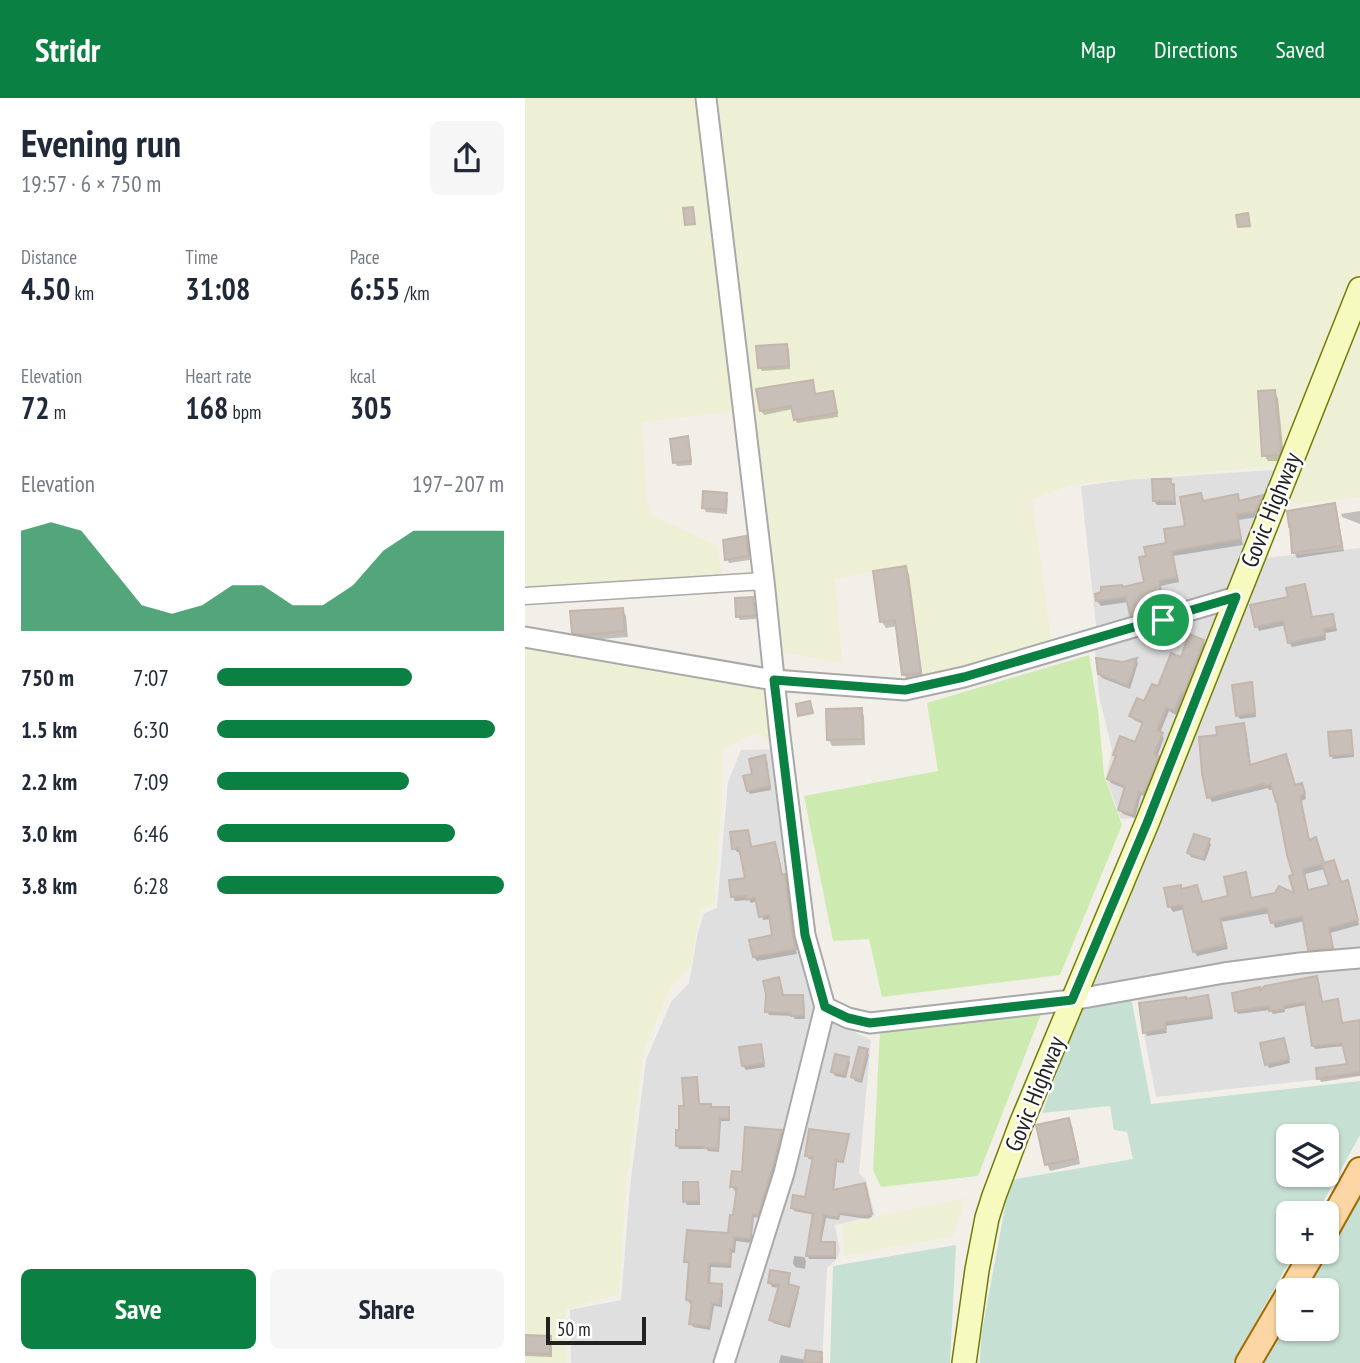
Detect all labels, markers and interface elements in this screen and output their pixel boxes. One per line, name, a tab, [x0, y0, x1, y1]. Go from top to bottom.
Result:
text: Stridr	[35, 28, 101, 71]
text: Map	[1081, 34, 1116, 65]
text: Directions	[1154, 34, 1238, 65]
text: Saved	[1276, 34, 1325, 65]
text: Evening run	[21, 118, 181, 167]
button: share	[430, 121, 504, 195]
text: 19:57 · 6 × 750 m	[21, 169, 161, 198]
text: Distance	[21, 245, 77, 269]
text: Time	[185, 245, 218, 269]
text: Pace	[350, 245, 380, 269]
text: 4.50	[21, 269, 70, 308]
text: 31:08	[185, 269, 250, 308]
text: 6:55	[350, 269, 400, 308]
text: km	[70, 281, 94, 305]
text: /km	[400, 281, 430, 305]
text: Elevation	[21, 364, 82, 388]
text: Heart rate	[185, 364, 252, 388]
text: kcal	[350, 364, 376, 388]
text: 72	[21, 388, 50, 427]
text: 168	[185, 388, 228, 427]
text: 305	[350, 388, 393, 427]
text: m	[50, 400, 66, 424]
text: bpm	[228, 400, 261, 424]
street label: Govic Highway	[1233, 448, 1308, 572]
text: Elevation	[21, 469, 95, 498]
text: 197–207 m	[412, 469, 504, 498]
pin	[1133, 590, 1193, 650]
icon: arrive	[1144, 601, 1182, 639]
text: 750 m	[21, 663, 74, 692]
text: 7:07	[133, 663, 169, 692]
text: 1.5 km	[21, 715, 77, 744]
text: 6:30	[133, 715, 169, 744]
text: 2.2 km	[21, 767, 77, 796]
text: 7:09	[133, 767, 169, 796]
text: 3.0 km	[21, 819, 77, 848]
text: 6:46	[133, 819, 169, 848]
text: 3.8 km	[21, 871, 77, 900]
text: 6:28	[133, 871, 169, 900]
street label: Govic Highway	[997, 1032, 1072, 1156]
map controls	[1276, 1124, 1339, 1341]
button: layers	[1276, 1124, 1339, 1187]
button: +	[1276, 1201, 1339, 1264]
button: Save	[21, 1269, 256, 1349]
button: Share	[270, 1269, 504, 1349]
button: −	[1276, 1278, 1339, 1341]
scale bar	[546, 1314, 646, 1346]
text: 50 m	[557, 1317, 591, 1341]

